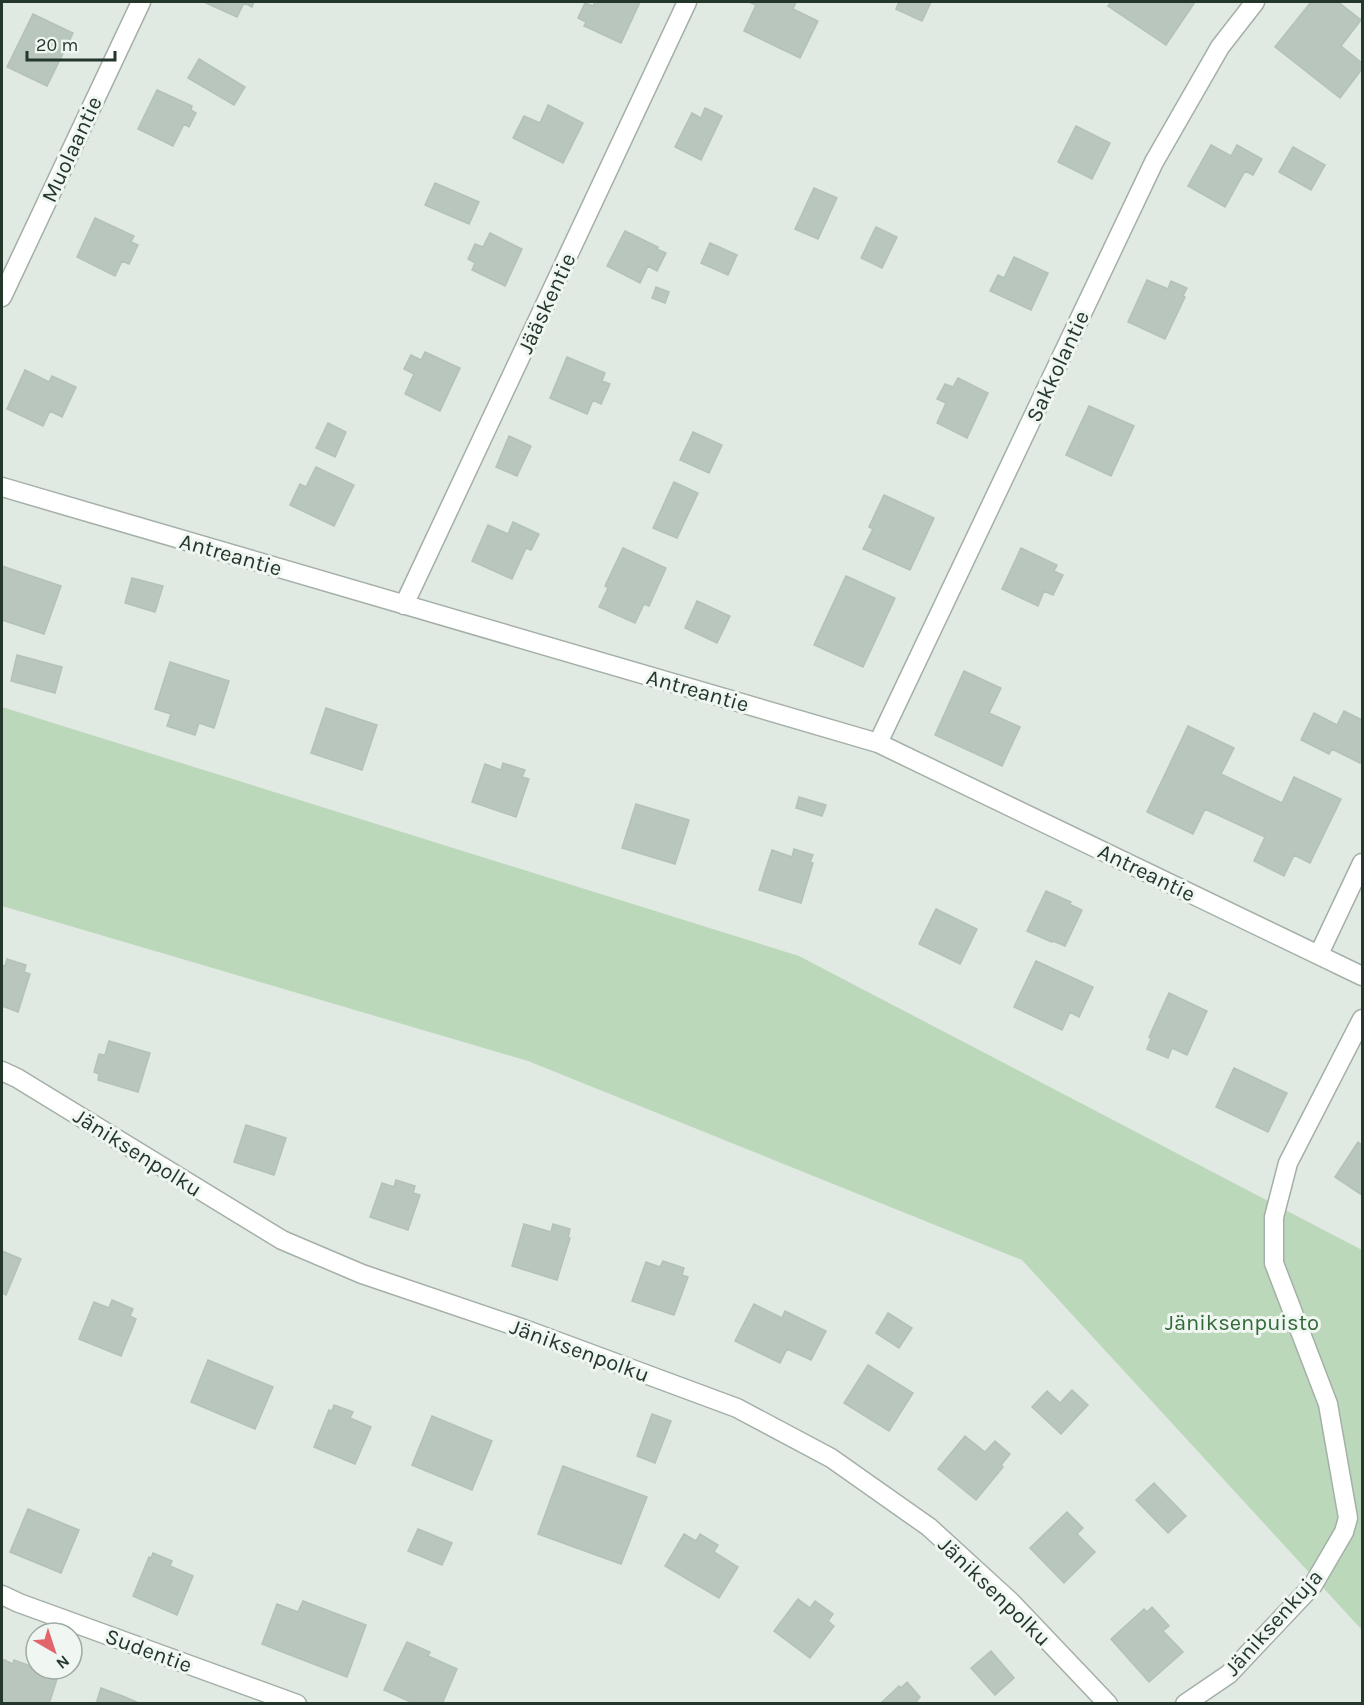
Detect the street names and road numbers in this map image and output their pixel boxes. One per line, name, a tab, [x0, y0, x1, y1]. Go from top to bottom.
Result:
street label: Muolaantie	[36, 92, 108, 206]
street label: Jääskentie	[512, 249, 581, 358]
street label: Sakkolantie	[1021, 307, 1095, 426]
street label: Antreantie	[177, 528, 285, 582]
street label: Antreantie	[644, 664, 752, 718]
street label: Antreantie	[1094, 838, 1199, 908]
street label: Jäniksenpolku	[69, 1103, 206, 1203]
street label: Jäniksenpolku	[507, 1314, 653, 1388]
street label: Jäniksenpolku	[933, 1532, 1056, 1652]
street label: Jäniksenkuja	[1219, 1564, 1328, 1681]
street label: Sudentie	[102, 1623, 196, 1679]

